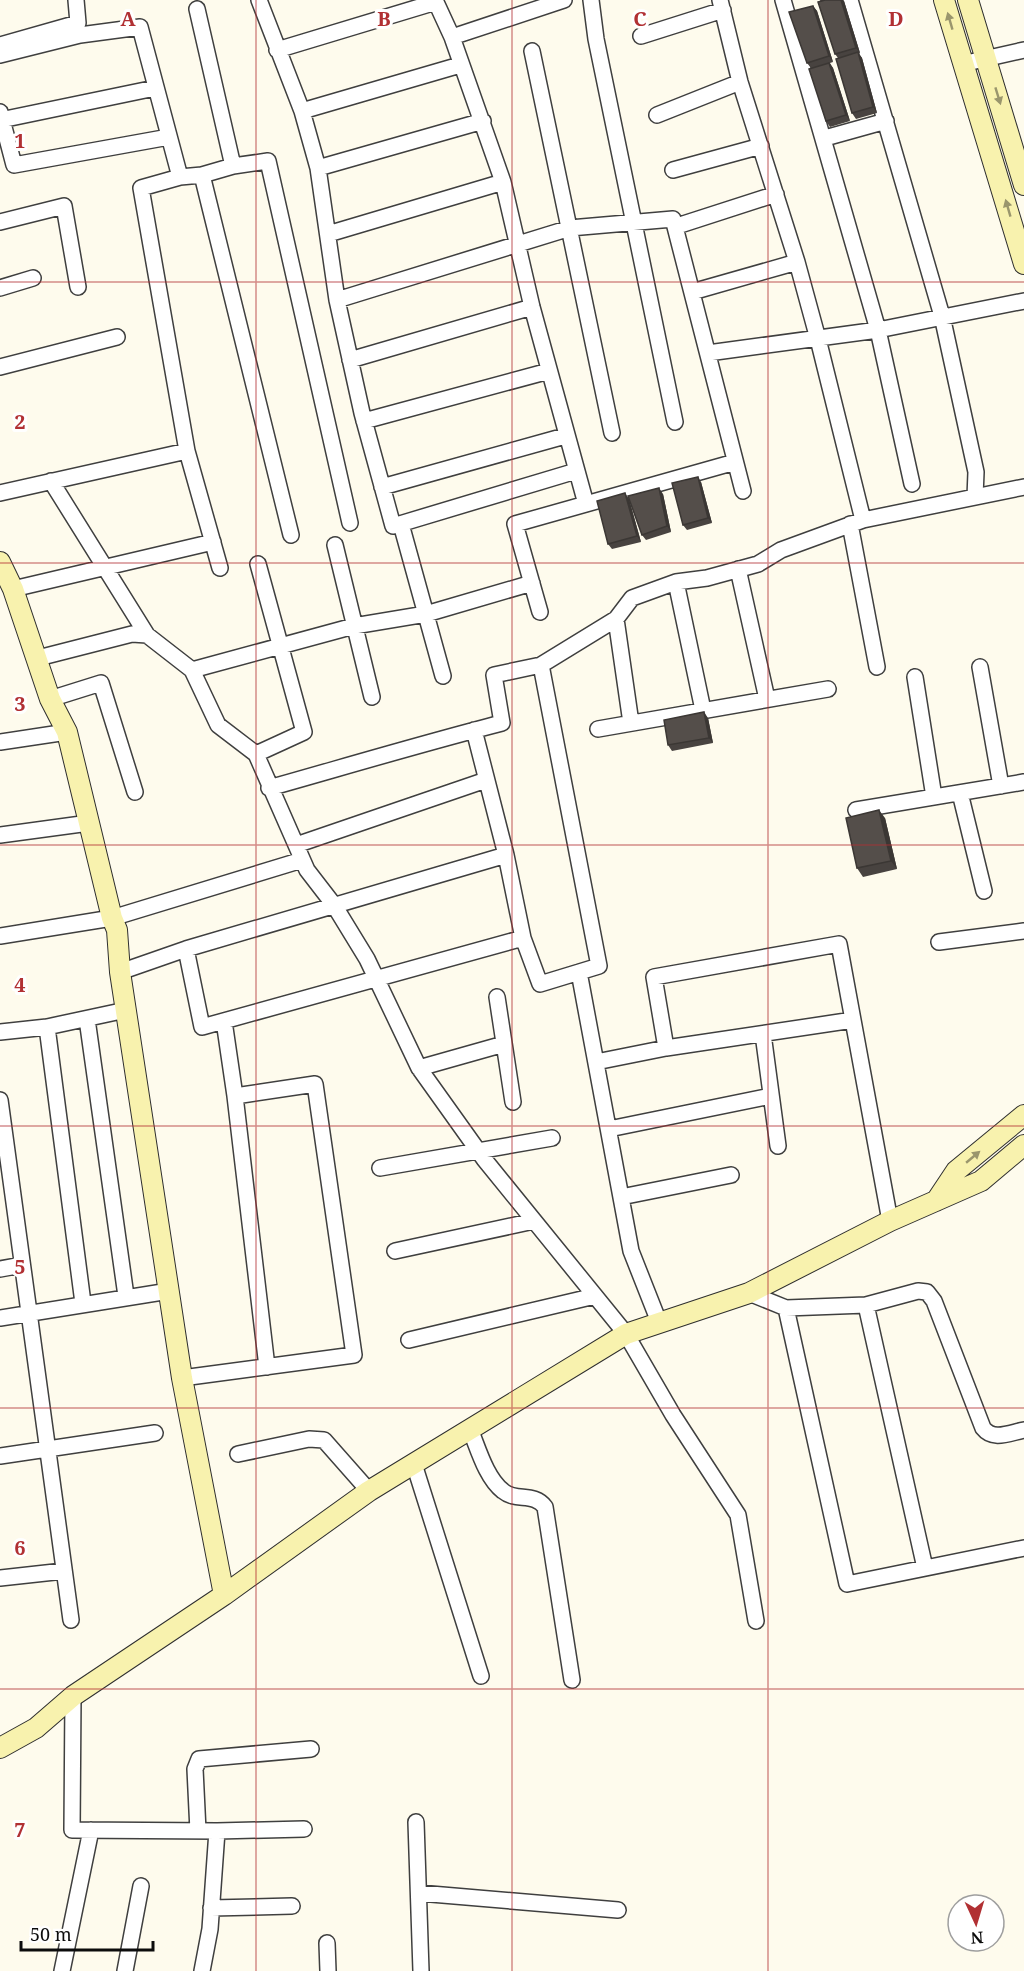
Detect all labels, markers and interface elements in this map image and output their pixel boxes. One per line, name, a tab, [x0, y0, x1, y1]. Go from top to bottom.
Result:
text: A	[120, 5, 136, 32]
text: B	[377, 5, 391, 32]
text: C	[633, 5, 647, 32]
text: D	[888, 5, 904, 32]
one-way arrow	[945, 12, 954, 30]
one-way arrow	[994, 87, 1003, 105]
text: 1	[14, 127, 26, 154]
one-way arrow	[1003, 198, 1012, 216]
text: 2	[14, 408, 26, 435]
text: 3	[14, 690, 26, 717]
text: 4	[14, 971, 26, 998]
one-way arrow	[965, 1151, 980, 1164]
text: 5	[14, 1253, 26, 1280]
text: 6	[14, 1534, 26, 1561]
text: 7	[14, 1816, 26, 1843]
north arrow	[946, 1893, 1006, 1953]
scale bar	[21, 1914, 153, 1952]
text: 50 m	[30, 1922, 72, 1946]
text: N	[970, 1927, 984, 1949]

